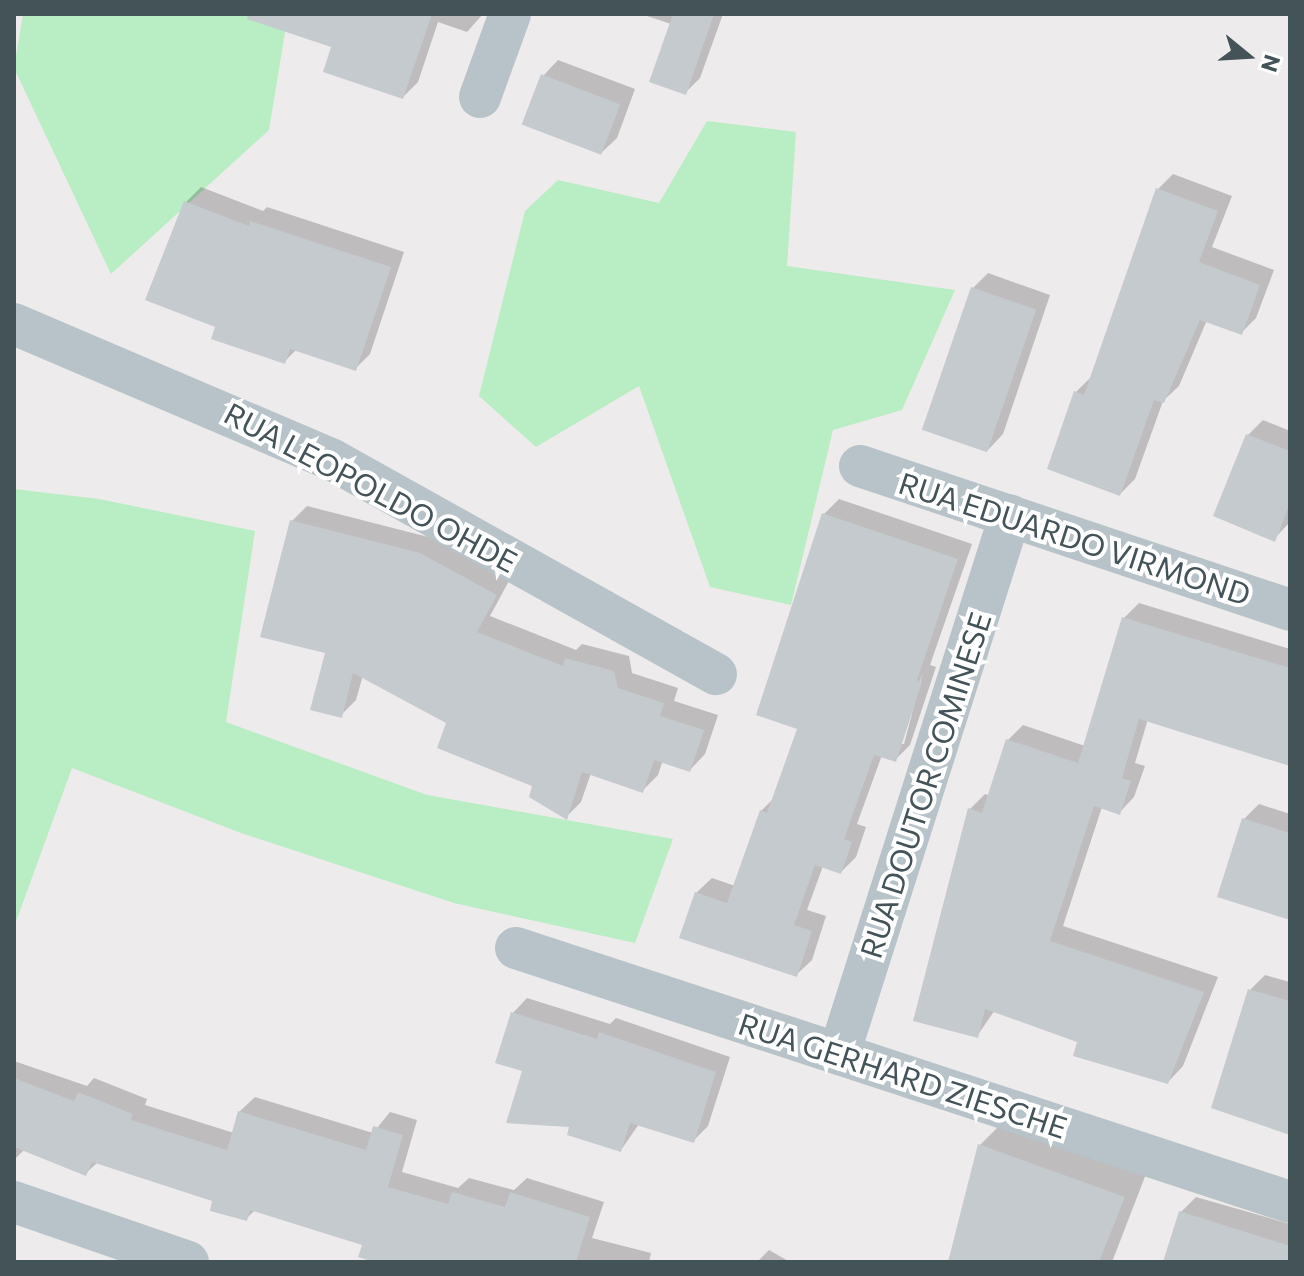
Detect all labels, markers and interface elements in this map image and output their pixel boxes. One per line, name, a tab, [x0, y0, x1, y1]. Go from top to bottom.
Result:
north arrow	[1208, 16, 1288, 96]
text: N	[1256, 52, 1287, 76]
street label: RUA LEOPOLDO OHDE	[219, 395, 523, 579]
street label: RUA EDUARDO VIRMOND	[895, 464, 1255, 612]
street label: RUA DOUTOR COMINESE	[852, 608, 998, 962]
street label: RUA GERHARD ZIESCHE	[734, 1005, 1072, 1145]

